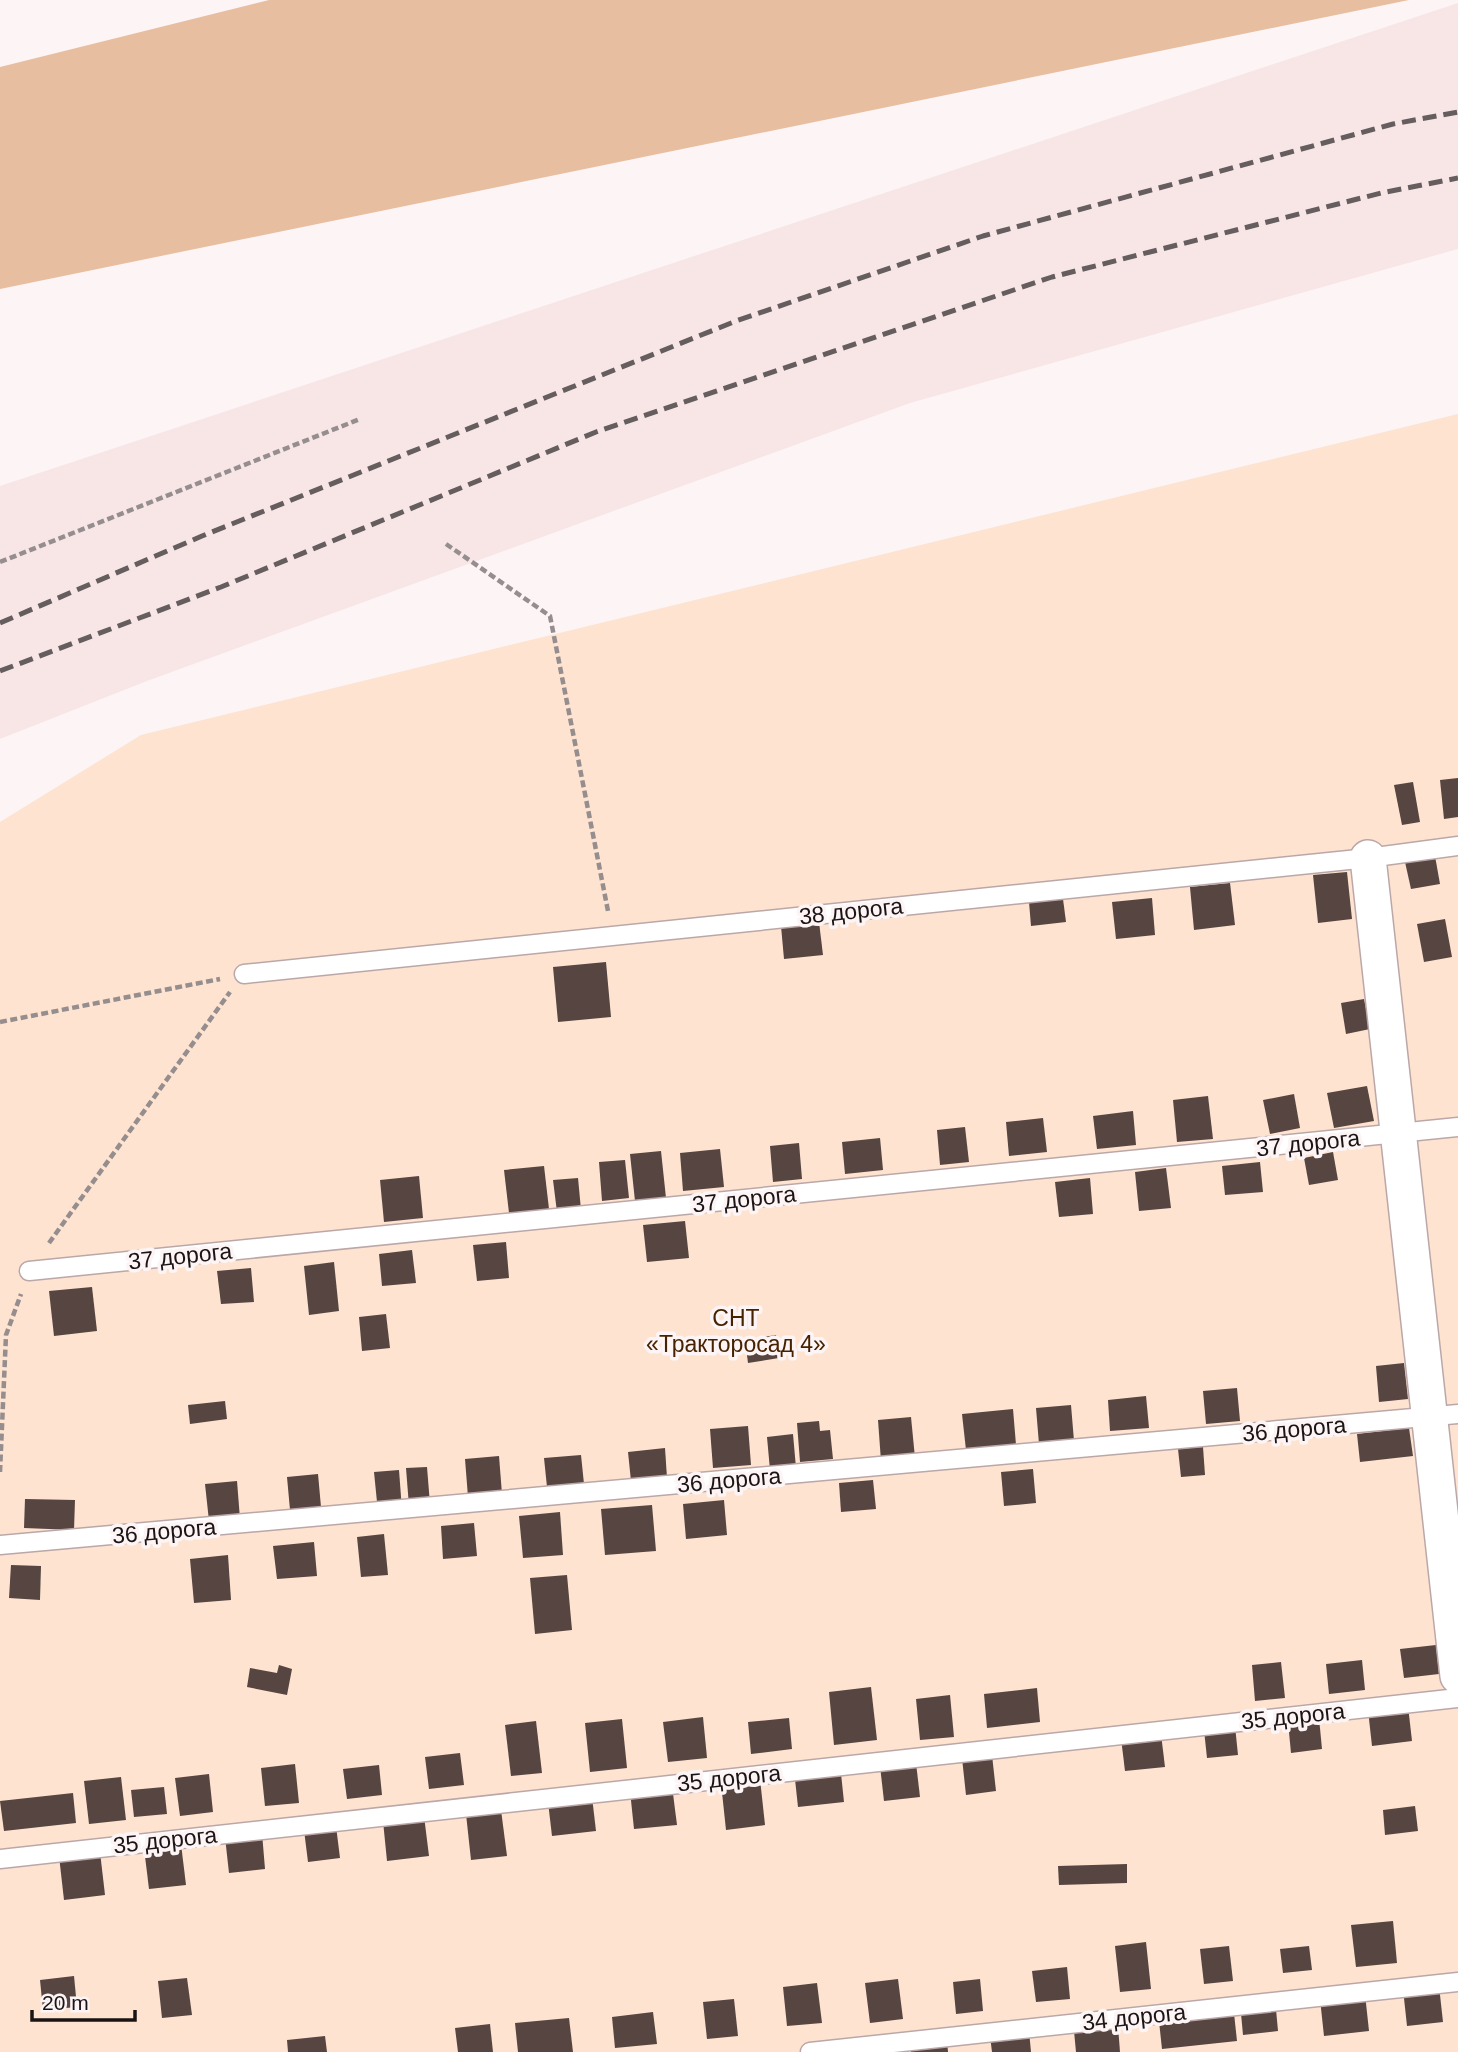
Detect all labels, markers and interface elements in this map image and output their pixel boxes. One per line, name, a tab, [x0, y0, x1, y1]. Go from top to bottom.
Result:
street label: 38 дорога	[798, 893, 904, 929]
street label: 37 дорога	[1255, 1125, 1361, 1161]
street label: 37 дорога	[691, 1181, 797, 1217]
street label: 37 дорога	[127, 1238, 233, 1274]
park label: СНТ «Тракторосад 4»	[646, 1305, 826, 1357]
street label: 36 дорога	[1241, 1411, 1347, 1447]
street label: 36 дорога	[676, 1462, 782, 1498]
street label: 36 дорога	[111, 1513, 217, 1549]
street label: 35 дорога	[1240, 1698, 1346, 1734]
street label: 35 дорога	[676, 1760, 782, 1796]
street label: 35 дорога	[112, 1822, 218, 1858]
scale bar	[32, 1979, 135, 2023]
text: 20 m	[42, 1991, 89, 2014]
street label: 34 дорога	[1081, 1999, 1187, 2035]

